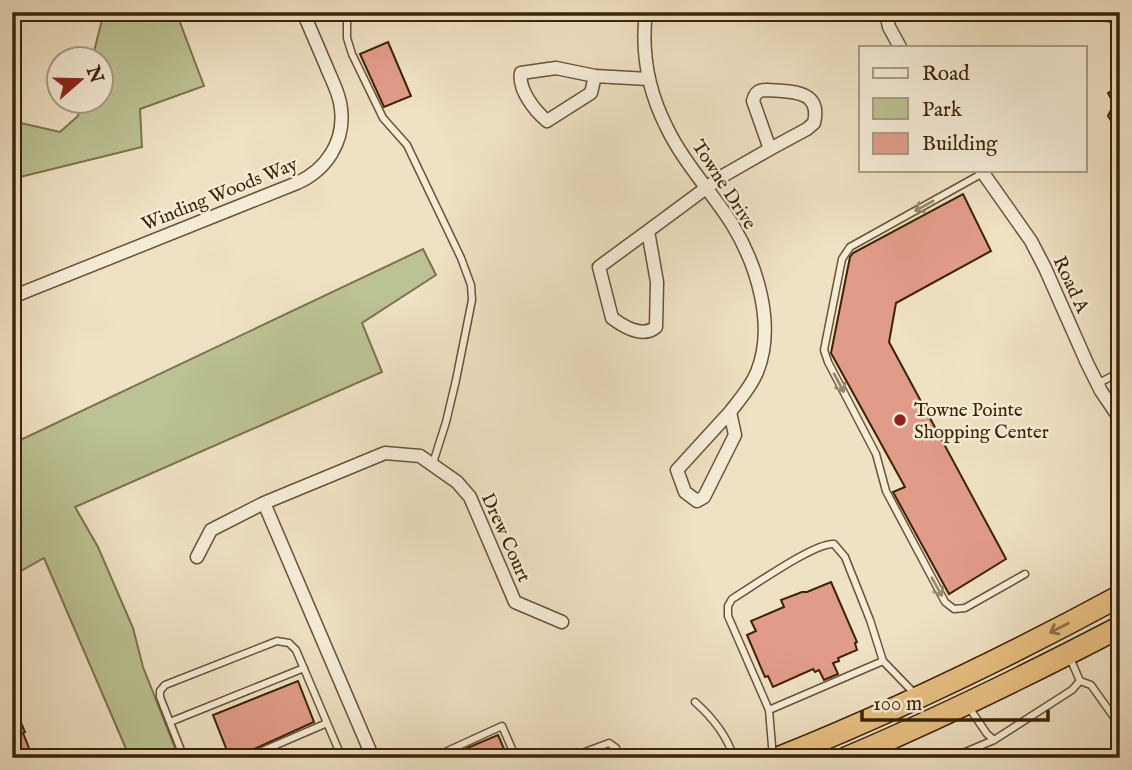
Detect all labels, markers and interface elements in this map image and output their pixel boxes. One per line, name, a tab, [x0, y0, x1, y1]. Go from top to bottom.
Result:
north arrow	[46, 46, 116, 116]
legend	[859, 46, 1086, 172]
text: Road	[922, 61, 970, 88]
text: N	[80, 62, 108, 87]
text: Park	[922, 97, 963, 124]
text: Building	[922, 131, 998, 158]
street label: Towne Drive	[686, 136, 761, 235]
street label: Winding Woods Way	[138, 152, 302, 237]
one-way arrow	[914, 199, 934, 213]
street label: Road A	[1047, 253, 1094, 318]
one-way arrow	[833, 372, 846, 393]
place label: Towne Pointe Shopping Center	[914, 399, 1049, 445]
marker: Towne Pointe Shopping Center	[892, 412, 908, 428]
street label: Drew Court	[475, 490, 536, 586]
one-way arrow	[930, 577, 944, 597]
one-way arrow	[1050, 622, 1070, 636]
scale bar	[862, 679, 1048, 723]
text: 100 m	[873, 691, 922, 718]

